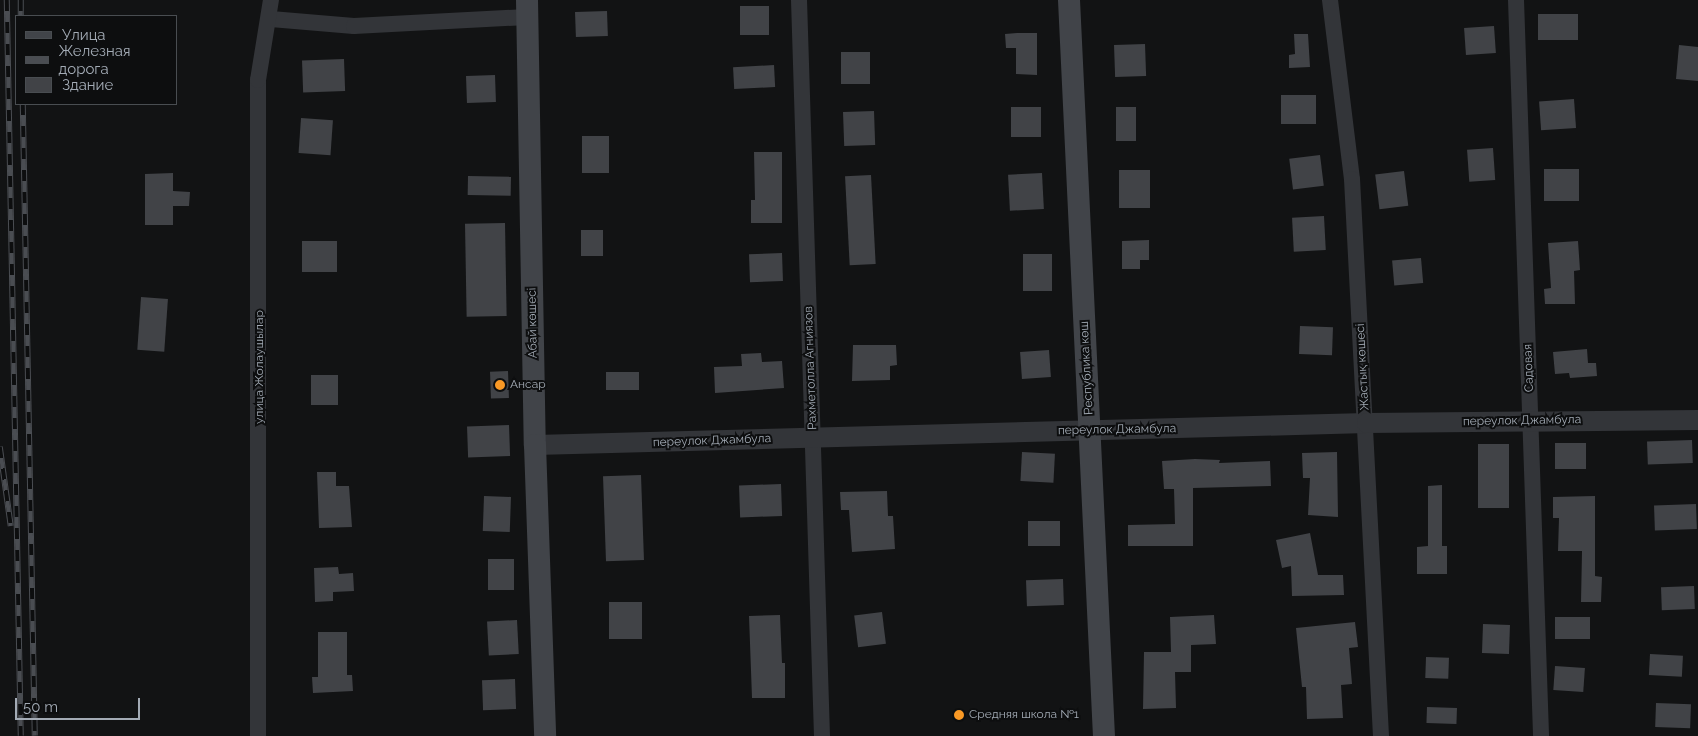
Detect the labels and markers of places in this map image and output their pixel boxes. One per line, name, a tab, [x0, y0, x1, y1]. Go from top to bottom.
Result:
place label: Ансар	[510, 378, 546, 392]
marker: Ансар	[494, 379, 506, 391]
place label: Средняя школа №1	[969, 708, 1079, 722]
marker: Средняя школа №1	[953, 709, 965, 721]

